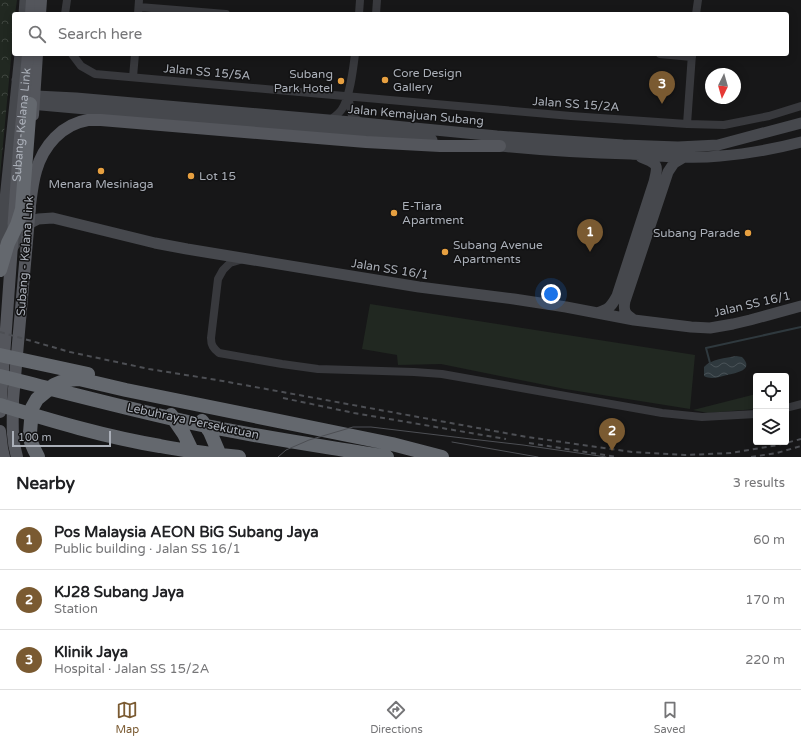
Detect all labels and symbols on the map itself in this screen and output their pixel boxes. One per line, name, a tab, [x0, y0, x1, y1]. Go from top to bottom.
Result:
street label: Jalan SS 15/5A	[163, 61, 251, 83]
place label: Core Design Gallery	[393, 66, 462, 94]
street label: Subang-Kelana Link	[10, 67, 34, 182]
place label: Subang Park Hotel	[274, 67, 333, 95]
north arrow	[705, 68, 741, 104]
pin: 3	[649, 71, 675, 104]
marker: Core Design Gallery	[380, 75, 390, 85]
marker: Subang Park Hotel	[336, 76, 346, 86]
street label: Jalan SS 15/2A	[532, 94, 620, 114]
street label: Jalan Kemajuan Subang	[347, 102, 485, 128]
marker: Menara Mesiniaga	[96, 166, 106, 176]
place label: Lot 15	[199, 169, 236, 183]
marker: Lot 15	[186, 171, 196, 181]
place label: Menara Mesiniaga	[48, 177, 154, 191]
street label: Subang - Kelana Link	[14, 195, 36, 317]
place label: E-Tiara Apartment	[402, 199, 464, 227]
marker: E-Tiara Apartment	[389, 208, 399, 218]
pin: 1	[577, 219, 603, 252]
place label: Subang Parade	[653, 226, 740, 240]
marker: Subang Parade	[743, 228, 753, 238]
place label: Subang Avenue Apartments	[453, 238, 543, 266]
marker: Subang Avenue Apartments	[440, 247, 450, 257]
street label: Jalan SS 16/1	[350, 256, 430, 282]
your location	[541, 284, 561, 304]
street label: Jalan SS 16/1	[712, 288, 792, 320]
street label: Lebuhraya Persekutuan	[126, 400, 260, 442]
pin: 2	[599, 418, 625, 451]
scale bar	[12, 429, 111, 448]

